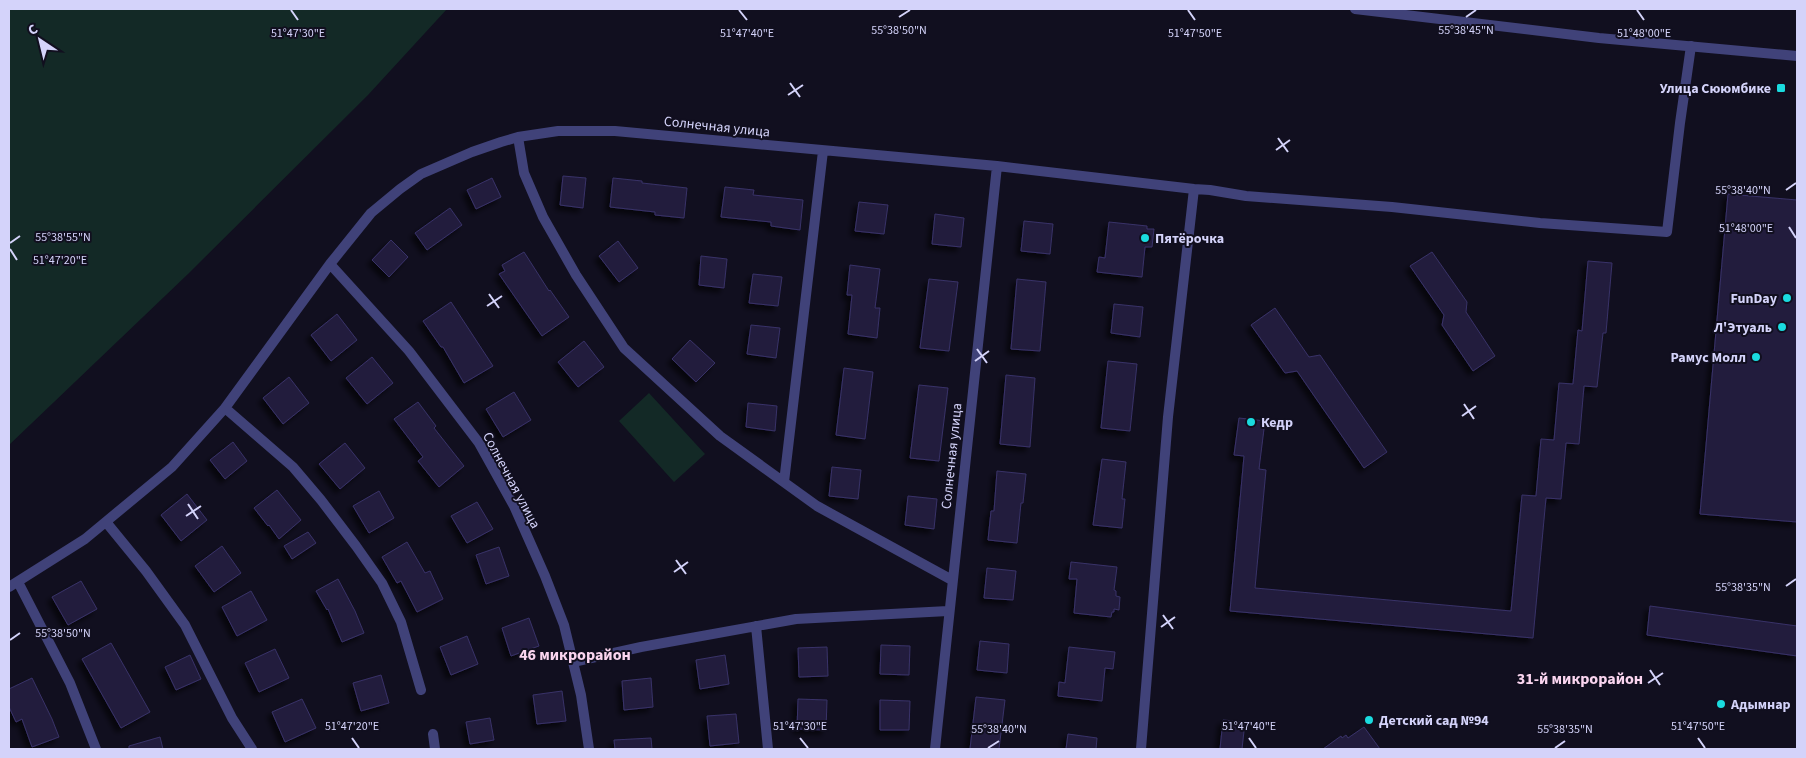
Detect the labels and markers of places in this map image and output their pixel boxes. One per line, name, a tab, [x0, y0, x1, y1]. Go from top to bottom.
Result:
place label: Улица Сююмбике	[1660, 79, 1771, 99]
marker: Улица Сююмбике	[1775, 82, 1787, 94]
place label: Пятёрочка	[1155, 229, 1224, 249]
marker: Пятёрочка	[1139, 232, 1151, 244]
place label: FunDay	[1730, 289, 1778, 309]
marker: FunDay	[1781, 292, 1793, 304]
place label: Л'Этуаль	[1713, 318, 1772, 338]
marker: Л'Этуаль	[1776, 321, 1788, 333]
place label: Рамус Молл	[1671, 348, 1746, 368]
marker: Рамус Молл	[1750, 351, 1762, 363]
place label: Кедр	[1261, 413, 1293, 433]
marker: Кедр	[1245, 416, 1257, 428]
place label: Адымнар	[1730, 695, 1791, 715]
marker: Адымнар	[1715, 698, 1727, 710]
place label: Детский сад №94	[1379, 711, 1489, 731]
marker: Детский сад №94	[1363, 714, 1375, 726]

